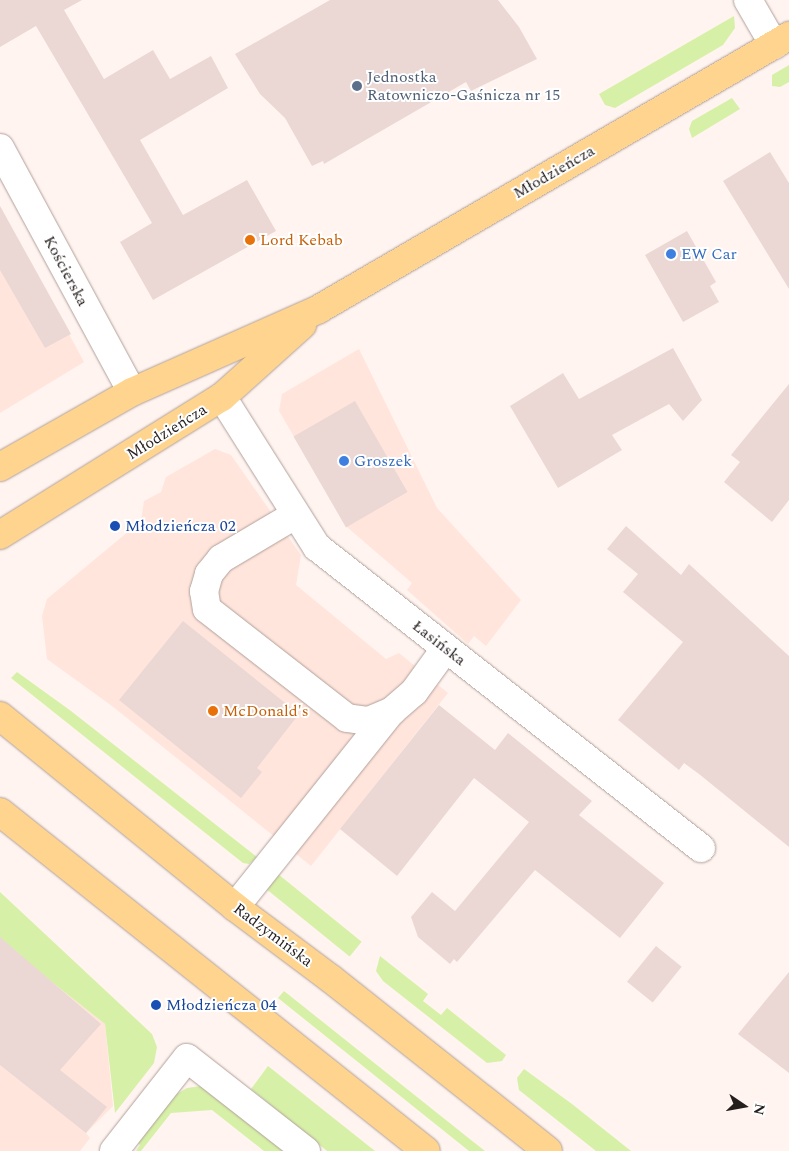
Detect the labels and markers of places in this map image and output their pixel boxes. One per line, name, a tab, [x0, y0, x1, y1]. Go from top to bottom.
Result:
place label: Jednostka Ratowniczo-Gaśnicza nr 15	[367, 67, 560, 105]
marker: Jednostka Ratowniczo-Gaśnicza nr 15	[351, 80, 363, 92]
place label: Lord Kebab	[260, 230, 343, 250]
marker: Lord Kebab	[244, 234, 256, 246]
place label: EW Car	[681, 244, 737, 264]
marker: EW Car	[665, 248, 677, 260]
place label: Groszek	[354, 451, 412, 471]
marker: Groszek	[338, 455, 350, 467]
place label: Młodzieńcza 02	[125, 516, 236, 536]
marker: Młodzieńcza 02	[109, 520, 121, 532]
place label: McDonald's	[223, 701, 309, 721]
marker: McDonald's	[207, 705, 219, 717]
place label: Młodzieńcza 04	[166, 995, 277, 1015]
marker: Młodzieńcza 04	[150, 999, 162, 1011]

